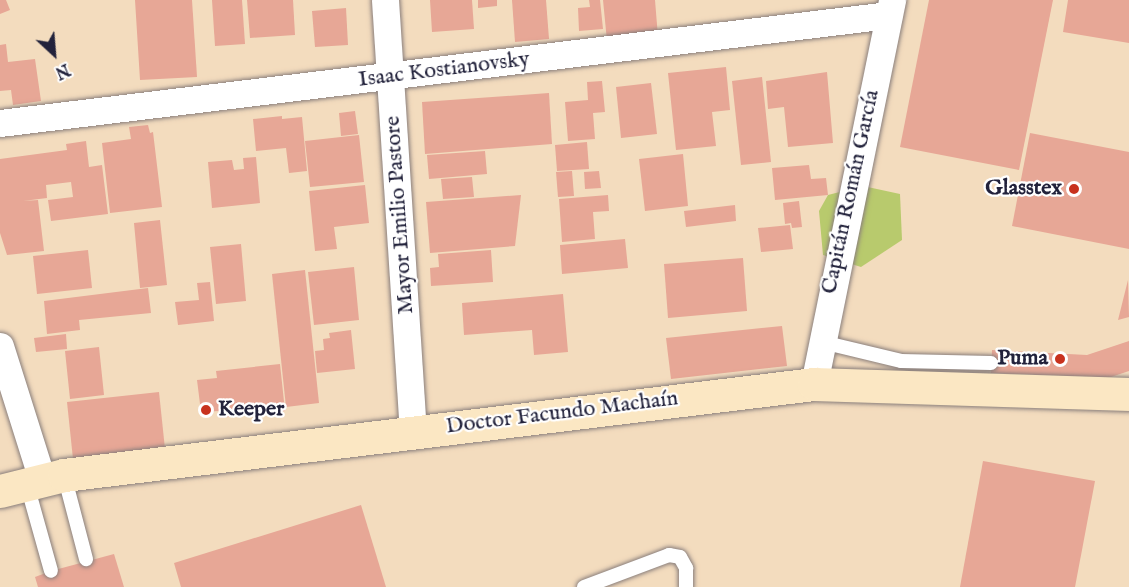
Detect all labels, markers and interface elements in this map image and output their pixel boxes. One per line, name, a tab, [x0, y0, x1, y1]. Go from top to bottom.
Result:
north arrow	[24, 24, 84, 84]
street label: Isaac Kostianovsky	[357, 46, 531, 94]
text: N	[51, 58, 72, 82]
street label: Capitán Román García	[816, 88, 886, 296]
street label: Mayor Emilio Pastore	[380, 115, 420, 315]
place label: Glasstex	[985, 176, 1062, 202]
marker: Glasstex	[1067, 182, 1081, 196]
place label: Puma	[997, 346, 1048, 372]
marker: Puma	[1053, 352, 1067, 366]
street label: Doctor Facundo Machaín	[444, 386, 680, 440]
place label: Keeper	[218, 397, 284, 423]
marker: Keeper	[199, 403, 213, 417]

